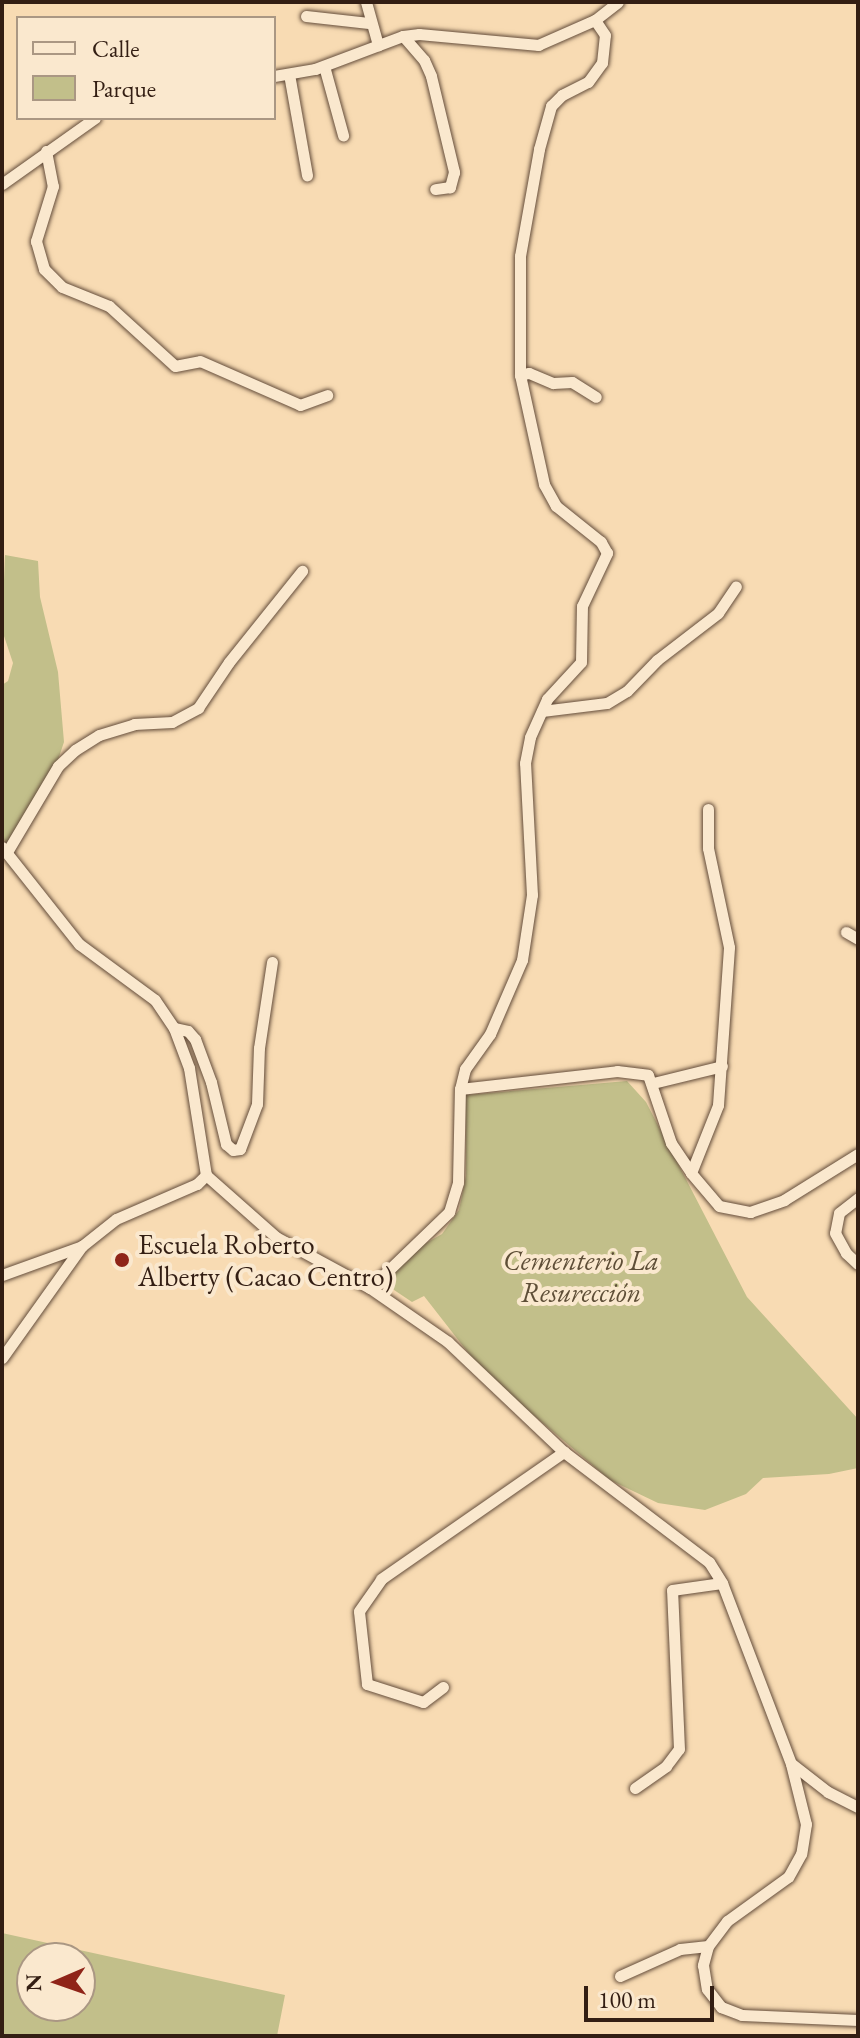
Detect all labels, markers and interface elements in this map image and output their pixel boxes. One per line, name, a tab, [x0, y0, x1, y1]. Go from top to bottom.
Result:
legend	[16, 16, 276, 120]
text: Calle	[92, 33, 140, 64]
text: Parque	[92, 73, 156, 104]
place label: Escuela Roberto Alberty (Cacao Centro)	[138, 1227, 393, 1293]
park label: Cementerio La Resurección	[503, 1243, 659, 1309]
marker: Escuela Roberto Alberty (Cacao Centro)	[113, 1251, 131, 1269]
north arrow	[16, 1942, 96, 2022]
scale bar	[588, 1970, 718, 2020]
text: N	[19, 1973, 48, 1992]
text: 100 m	[598, 1984, 656, 2015]

